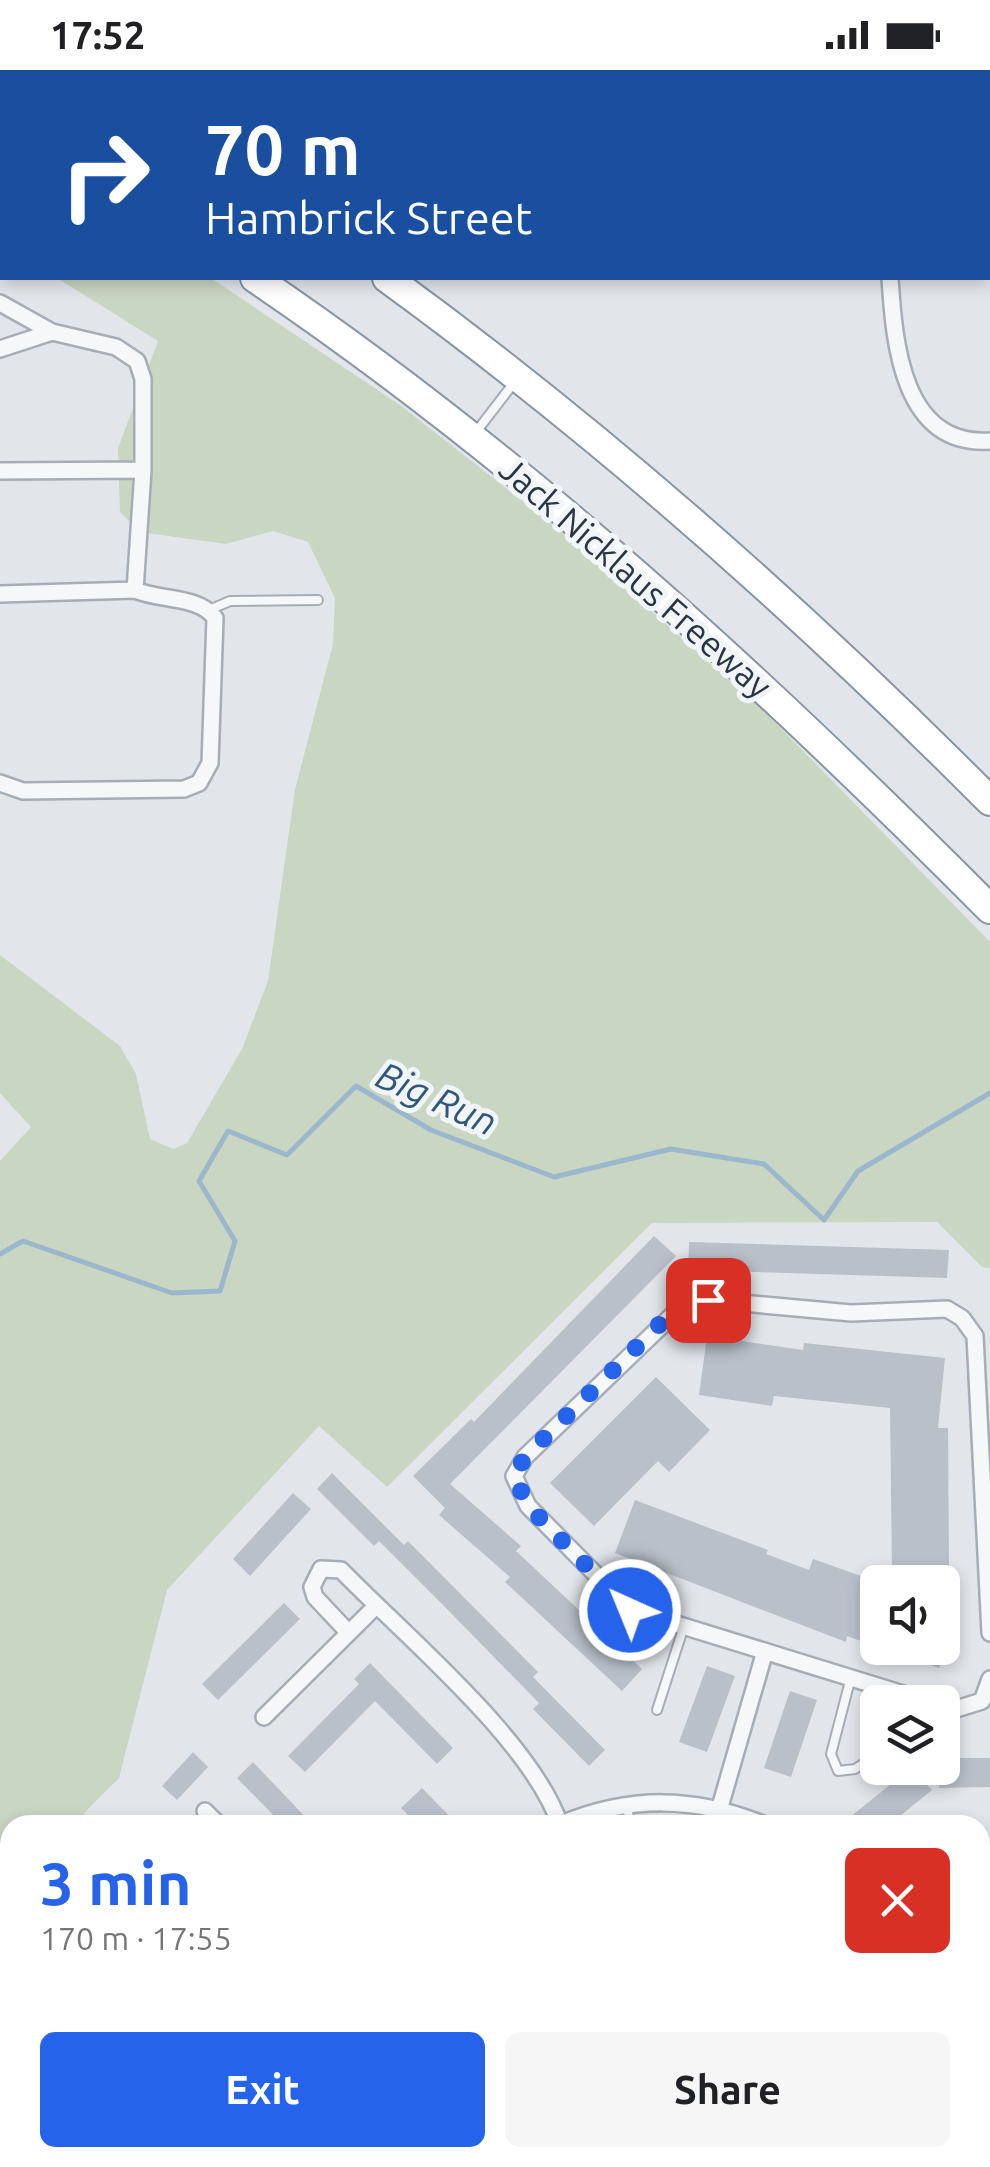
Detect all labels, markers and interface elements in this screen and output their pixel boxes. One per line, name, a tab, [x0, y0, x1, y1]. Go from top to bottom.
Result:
text: 17:52	[50, 14, 145, 56]
icon: right	[40, 110, 170, 240]
text: 70 m	[205, 110, 361, 188]
text: Hambrick Street	[205, 192, 532, 243]
street label: Jack Nicklaus Freeway	[492, 448, 780, 706]
water label: Big Run	[370, 1053, 504, 1143]
pin	[666, 1258, 751, 1343]
icon: arrive	[681, 1273, 736, 1328]
position arrow	[578, 1558, 682, 1662]
map controls	[860, 1565, 960, 1785]
button: sound	[860, 1565, 960, 1665]
button: layers	[860, 1685, 960, 1785]
button: close	[845, 1848, 950, 1953]
text: 3 min	[40, 1849, 192, 1916]
text: 170 m · 17:55	[40, 1920, 232, 1956]
button: Exit	[40, 2032, 485, 2147]
button: Share	[505, 2032, 950, 2147]

